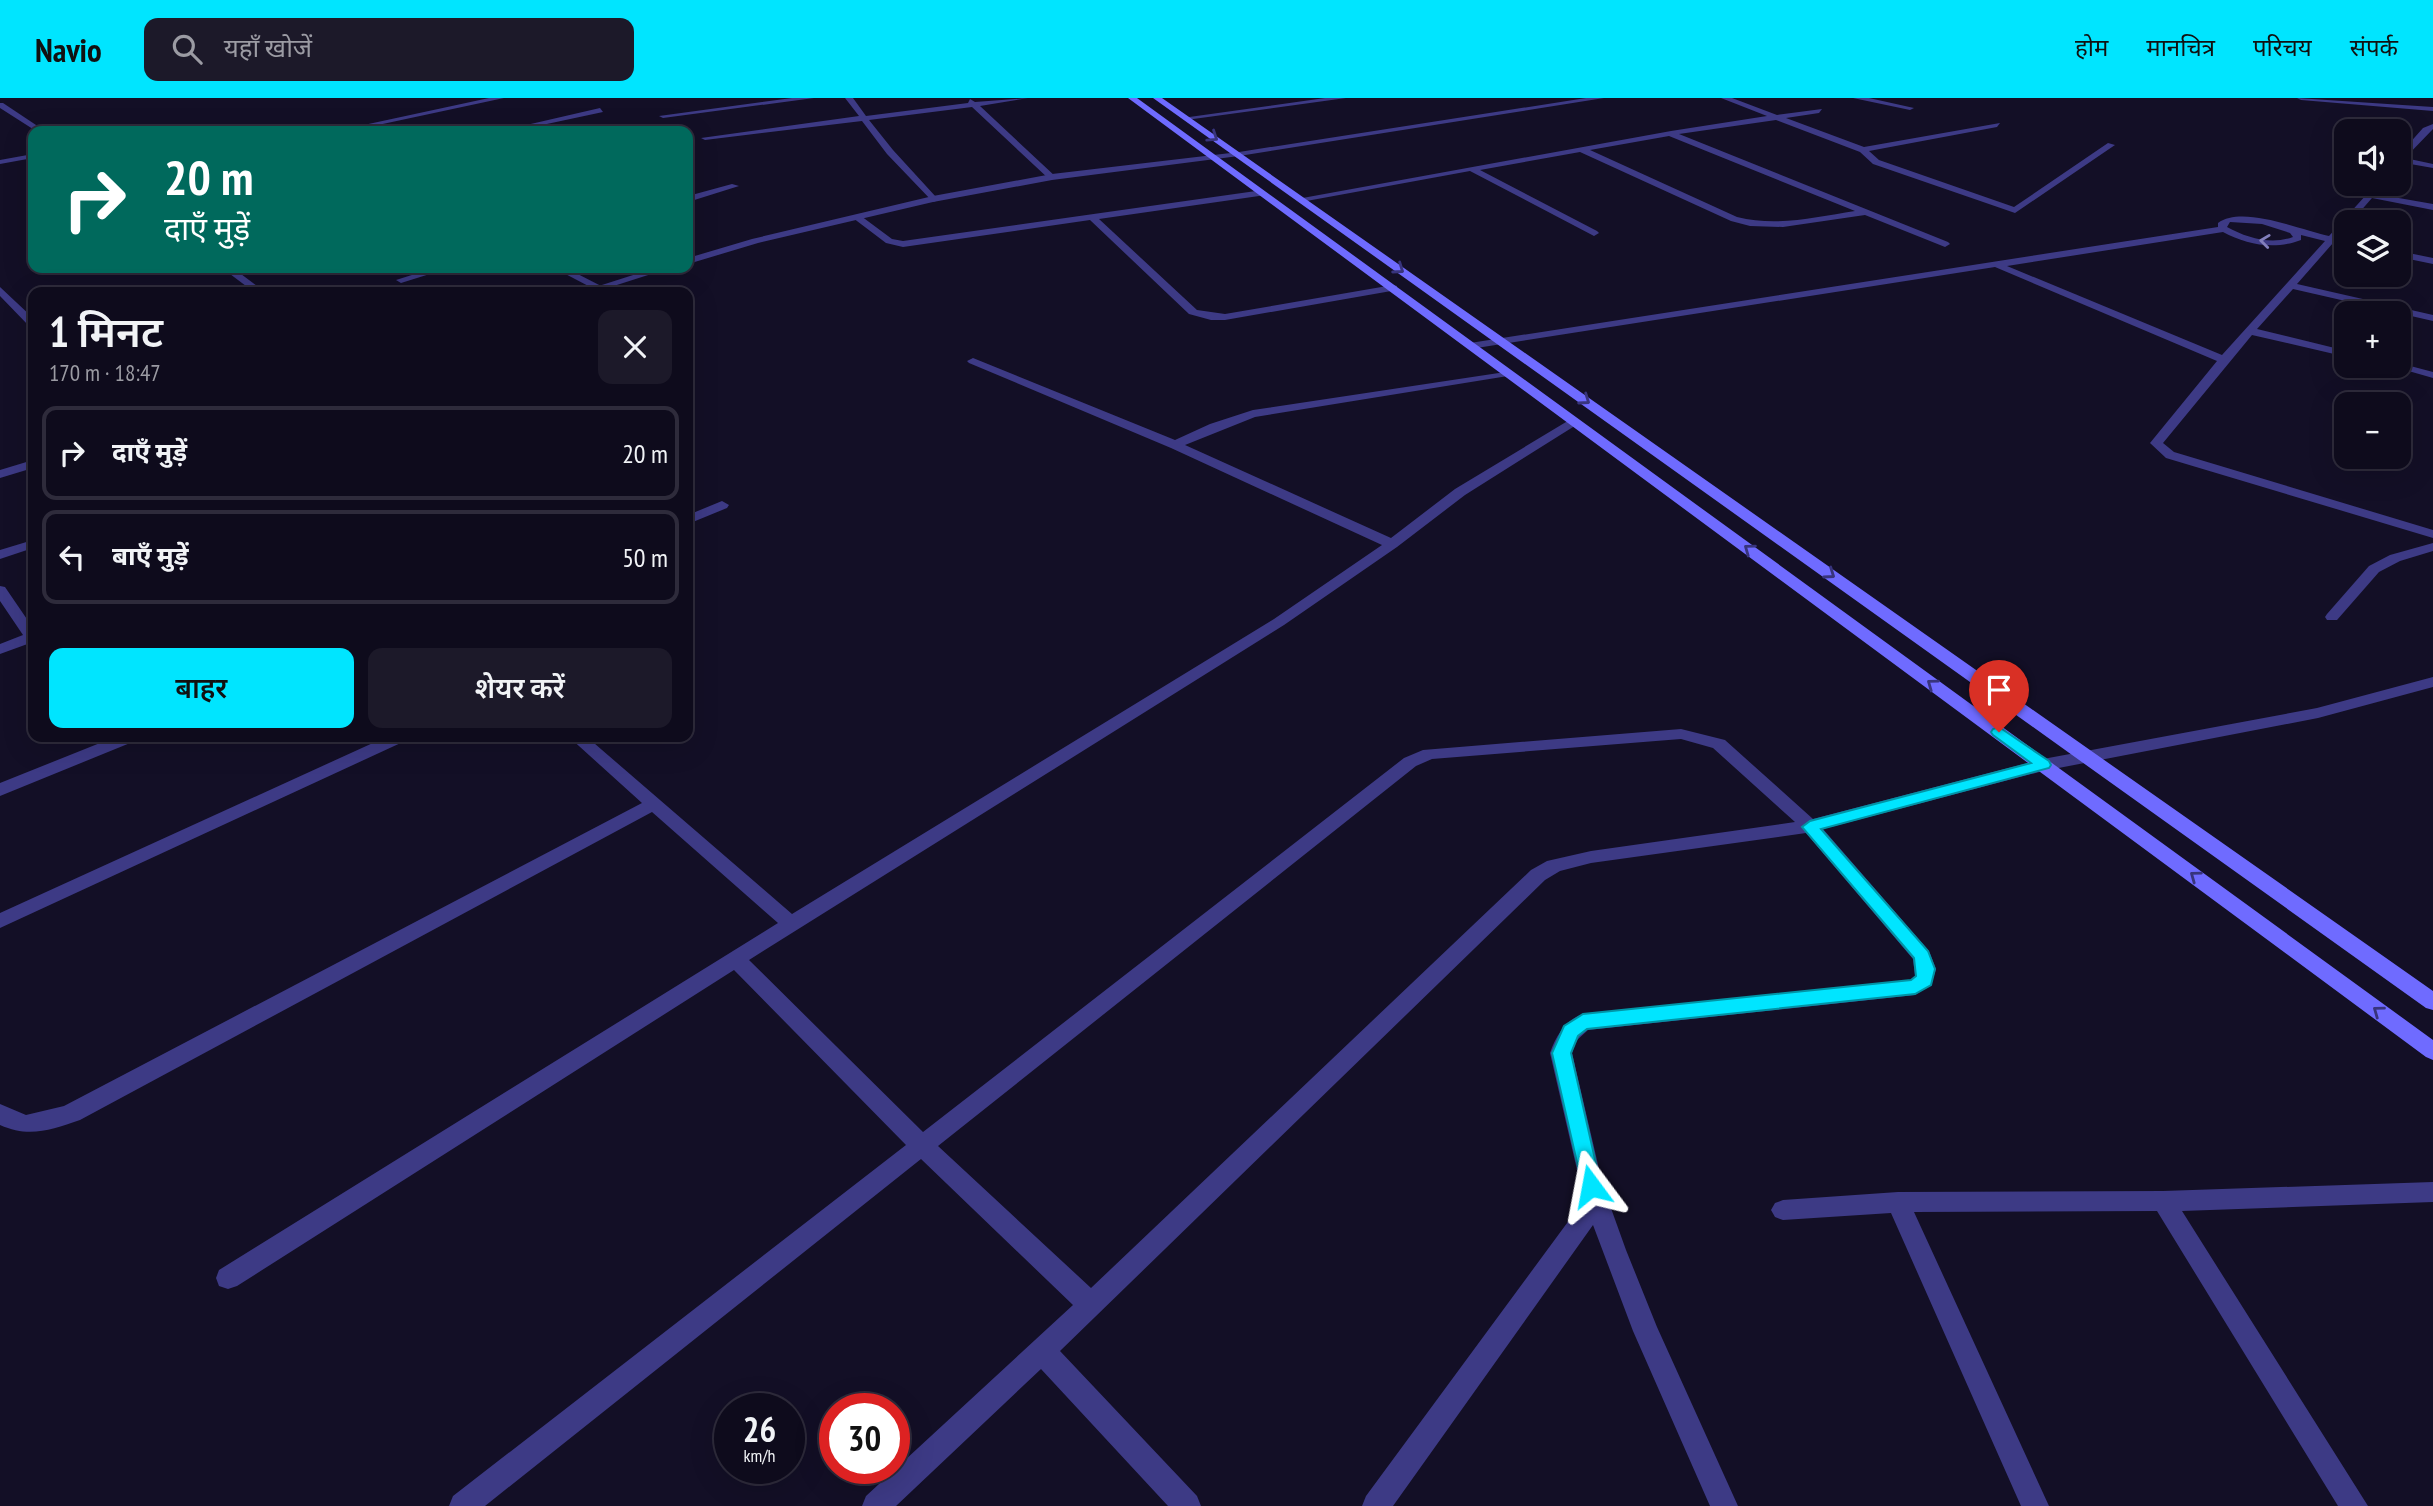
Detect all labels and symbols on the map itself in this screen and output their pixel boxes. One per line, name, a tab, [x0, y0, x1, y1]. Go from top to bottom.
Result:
one-way arrow	[1206, 128, 1219, 141]
one-way arrow	[2259, 234, 2271, 249]
one-way arrow	[1391, 260, 1404, 273]
one-way arrow	[1577, 392, 1590, 404]
one-way arrow	[1744, 545, 1757, 557]
one-way arrow	[1822, 566, 1835, 578]
pin	[1969, 660, 2029, 732]
one-way arrow	[1928, 679, 1940, 692]
one-way arrow	[2190, 872, 2203, 884]
one-way arrow	[2373, 1007, 2386, 1019]
position arrow	[1554, 1149, 1628, 1223]
speed limit sign: 30	[819, 1393, 910, 1484]

